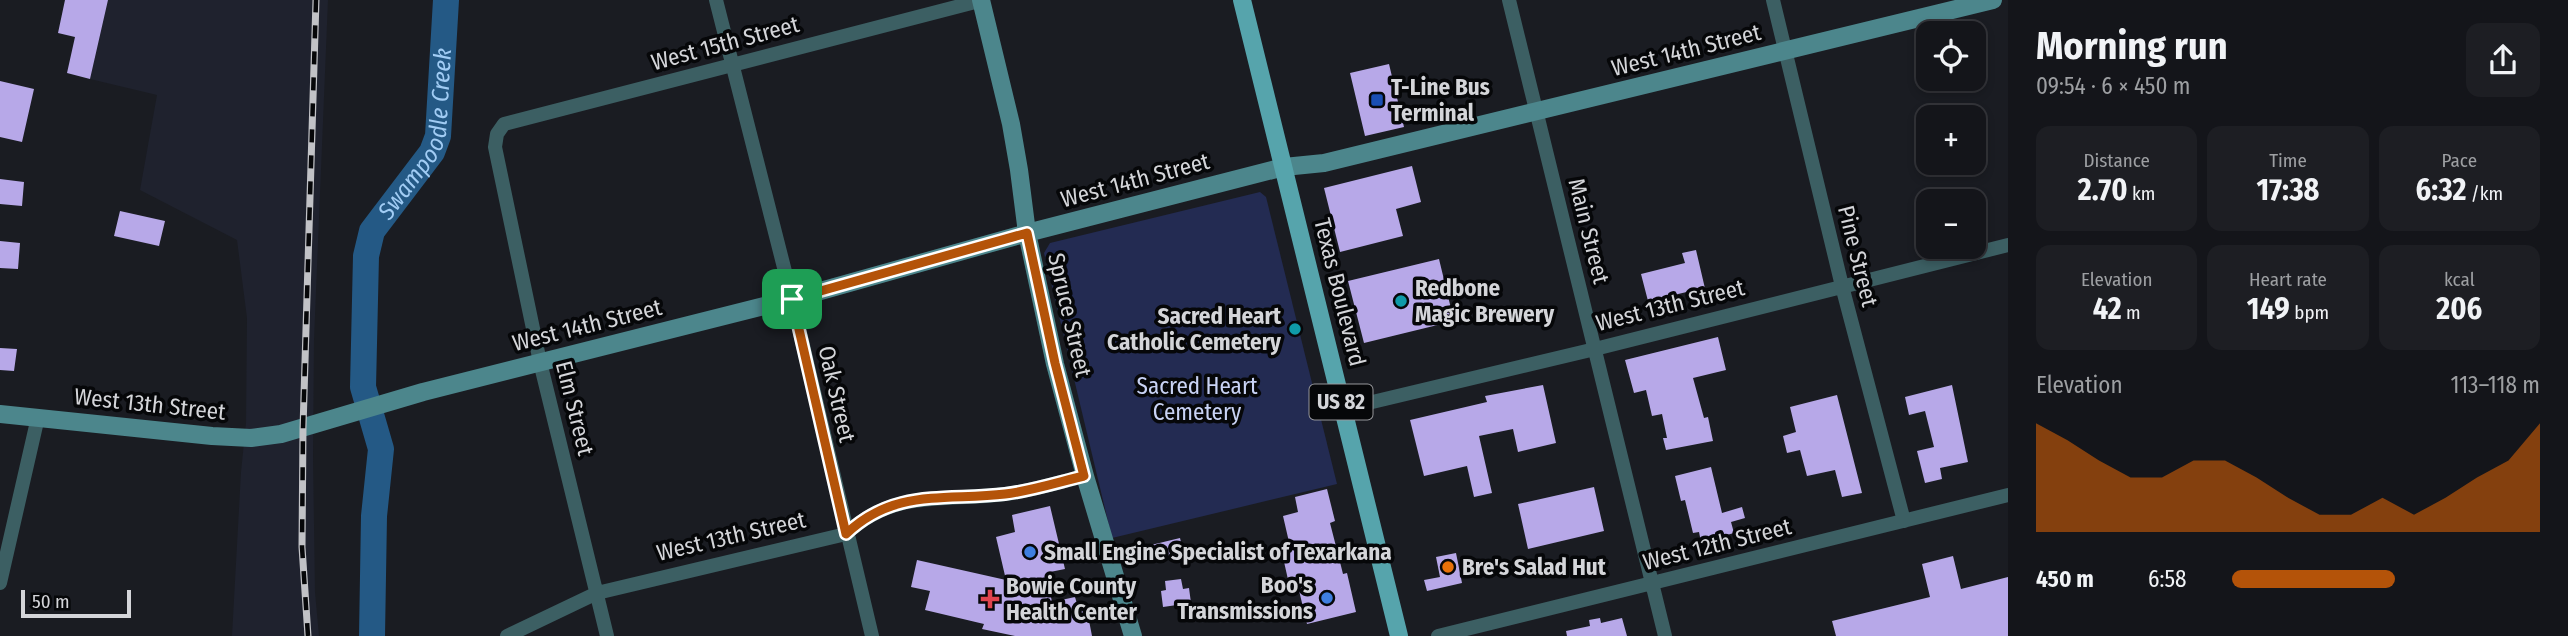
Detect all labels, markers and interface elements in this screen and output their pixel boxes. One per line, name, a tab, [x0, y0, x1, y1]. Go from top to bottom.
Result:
street label: West 15th Street	[648, 10, 803, 76]
street label: West 14th Street	[1608, 18, 1764, 82]
map controls	[1916, 21, 1986, 259]
button: locate	[1916, 21, 1986, 91]
text: Morning run	[2036, 23, 2228, 69]
button: share	[2466, 23, 2540, 97]
water label: Swampoodle Creek	[371, 47, 457, 226]
text: 09:54 · 6 × 450 m	[2036, 72, 2191, 100]
place label: T-Line Bus Terminal	[1391, 73, 1490, 127]
marker: T-Line Bus Terminal	[1369, 92, 1385, 108]
button: +	[1916, 105, 1986, 175]
street label: West 14th Street	[1058, 147, 1213, 213]
text: Distance	[2083, 149, 2150, 172]
text: Time	[2269, 149, 2307, 172]
text: Pace	[2442, 149, 2477, 172]
text: 2.70	[2078, 172, 2128, 208]
text: 17:38	[2257, 172, 2319, 208]
text: 6:32	[2415, 172, 2466, 208]
street label: Main Street	[1562, 175, 1616, 287]
text: km	[2128, 182, 2155, 205]
text: /km	[2466, 182, 2503, 205]
button: −	[1916, 189, 1986, 259]
street label: Pine Street	[1832, 203, 1884, 310]
street label: Texas Boulevard	[1308, 215, 1372, 369]
street label: Spruce Street	[1042, 250, 1098, 380]
text: Elevation	[2081, 268, 2152, 291]
text: Heart rate	[2249, 268, 2327, 291]
text: kcal	[2444, 268, 2475, 291]
pin	[762, 269, 822, 329]
street label: West 13th Street	[1593, 273, 1748, 337]
place label: Redbone Magic Brewery	[1415, 274, 1555, 328]
icon: arrive	[773, 280, 811, 318]
text: 42	[2093, 291, 2122, 327]
text: 149	[2247, 291, 2290, 327]
text: 206	[2436, 291, 2482, 327]
street label: West 14th Street	[509, 293, 665, 357]
marker: Redbone Magic Brewery	[1393, 293, 1409, 309]
text: m	[2122, 301, 2141, 324]
text: bpm	[2290, 301, 2329, 324]
place label: Sacred Heart Catholic Cemetery	[1107, 302, 1282, 356]
marker: Sacred Heart Catholic Cemetery	[1287, 321, 1303, 337]
street label: Oak Street	[812, 343, 862, 445]
street label: Elm Street	[550, 358, 600, 459]
text: Elevation	[2036, 371, 2123, 399]
text: 113–118 m	[2451, 371, 2540, 399]
park label: Sacred Heart Cemetery	[1137, 372, 1258, 426]
street label: West 13th Street	[73, 382, 228, 426]
road number: US 82	[1310, 384, 1372, 420]
street label: West 13th Street	[654, 505, 809, 567]
street label: West 12th Street	[1640, 512, 1795, 576]
place label: Small Engine Specialist of Texarkana	[1044, 538, 1392, 566]
marker: Small Engine Specialist of Texarkana	[1022, 544, 1038, 560]
place label: Bre's Salad Hut	[1462, 553, 1607, 581]
marker: Bre's Salad Hut	[1440, 559, 1456, 575]
text: 450 m	[2036, 565, 2094, 593]
text: 6:58	[2148, 565, 2186, 593]
place label: Boo's Transmissions	[1177, 571, 1313, 625]
place label: Bowie County Health Center	[1006, 572, 1137, 626]
scale bar	[21, 587, 131, 619]
marker: Bowie County Health Center	[980, 589, 1000, 609]
text: 50 m	[32, 590, 70, 613]
marker: Boo's Transmissions	[1319, 590, 1335, 606]

